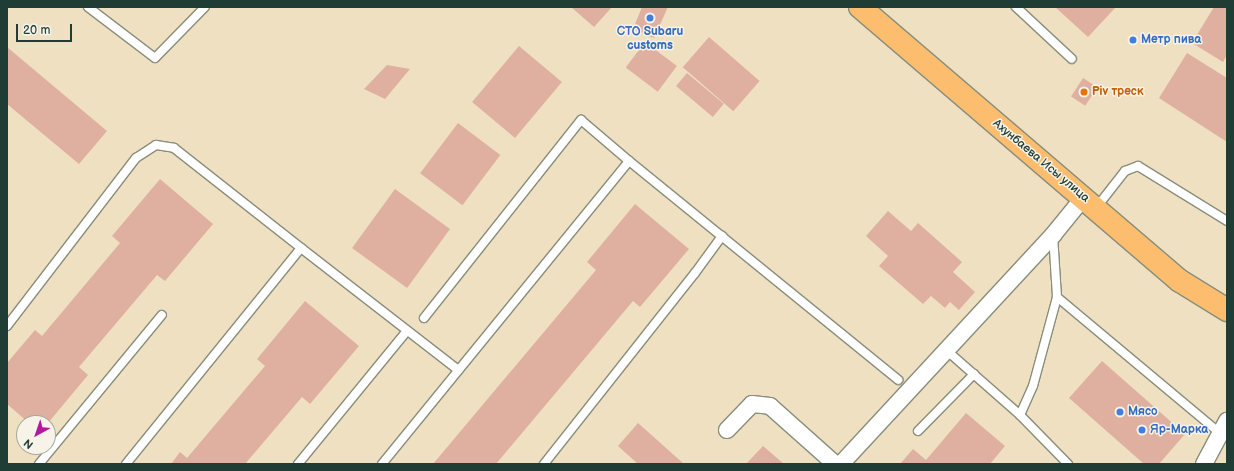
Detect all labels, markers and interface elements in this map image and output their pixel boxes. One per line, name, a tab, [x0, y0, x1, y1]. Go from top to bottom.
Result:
marker: СТО Subaru customs	[645, 13, 655, 23]
scale bar	[18, 16, 74, 42]
text: 20 m	[23, 23, 50, 38]
place label: СТО Subaru customs	[617, 25, 683, 53]
place label: Метр пива	[1141, 33, 1201, 47]
marker: Метр пива	[1128, 35, 1138, 45]
place label: Piv треск	[1092, 85, 1143, 99]
marker: Piv треск	[1079, 87, 1089, 97]
street label: Ахунбаева Исы улица	[990, 116, 1092, 206]
place label: Мясо	[1128, 405, 1158, 419]
marker: Мясо	[1115, 407, 1125, 417]
north arrow	[16, 415, 56, 455]
place label: Яр-Марка	[1150, 423, 1208, 437]
marker: Яр-Марка	[1137, 425, 1147, 435]
text: N	[21, 436, 36, 451]

